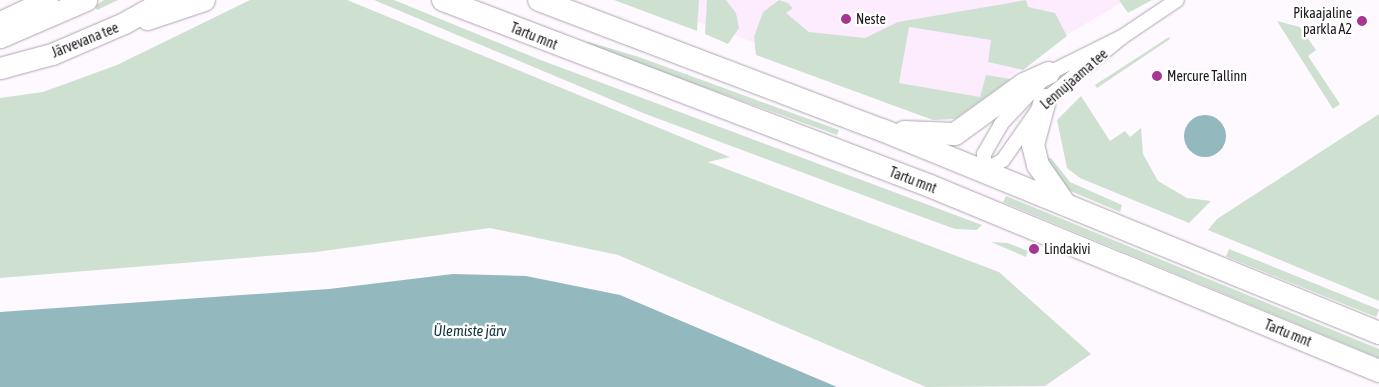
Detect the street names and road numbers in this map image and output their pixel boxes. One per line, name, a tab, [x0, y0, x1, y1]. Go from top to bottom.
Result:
street label: Järvevana tee	[49, 19, 121, 61]
street label: Tartu mnt	[508, 19, 560, 53]
street label: Lennujaama tee	[1037, 45, 1111, 113]
street label: Tartu mnt	[887, 163, 939, 197]
street label: Tartu mnt	[1262, 316, 1314, 350]

